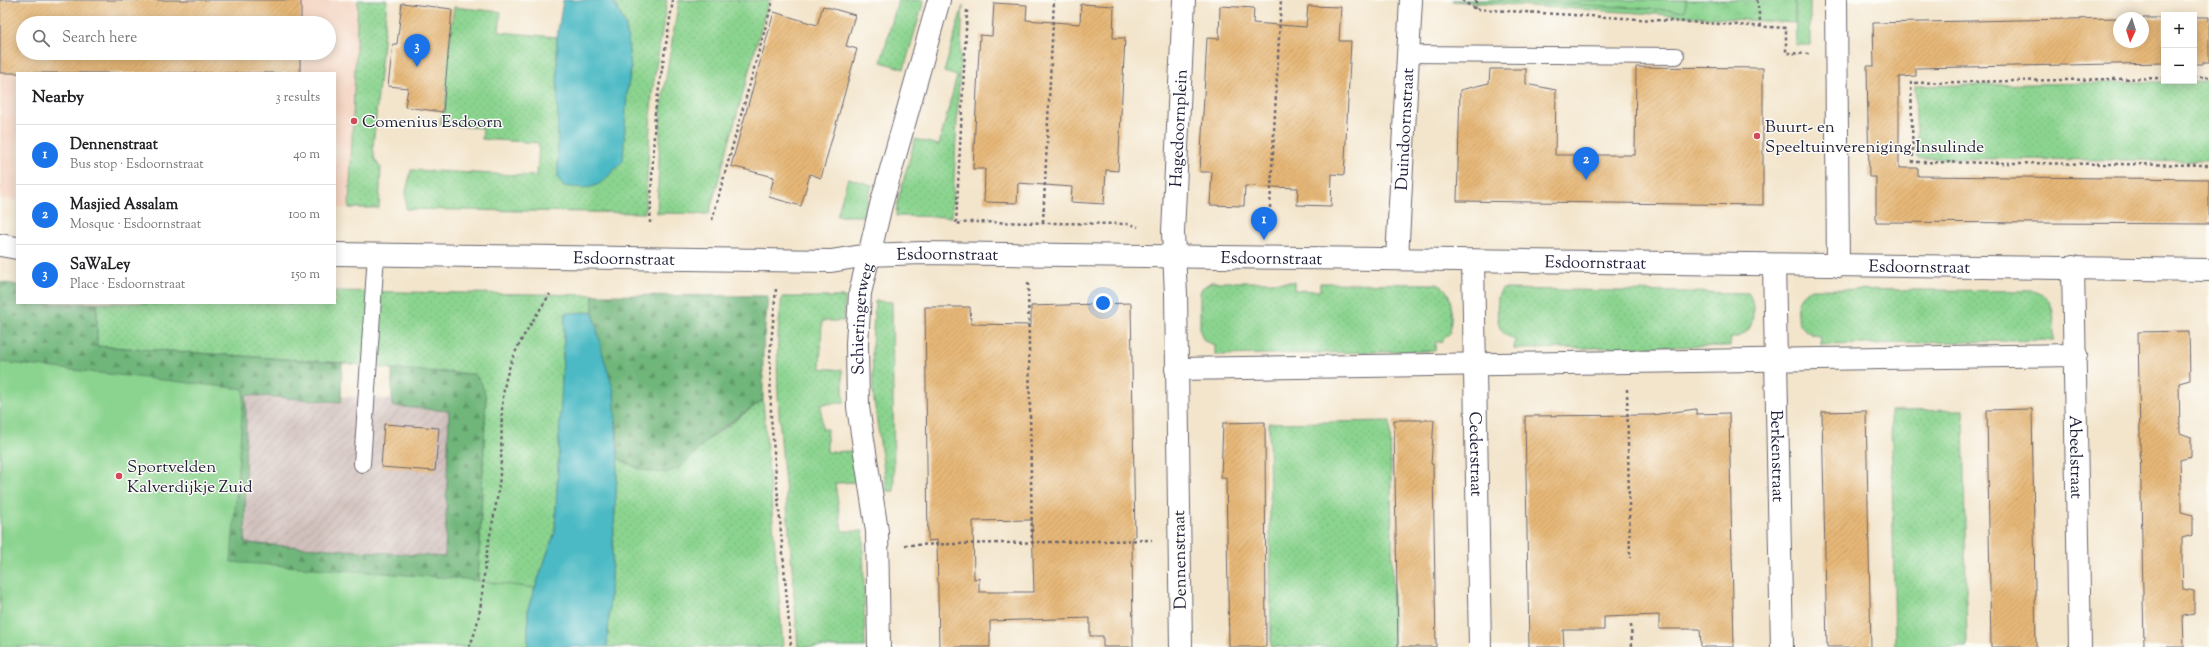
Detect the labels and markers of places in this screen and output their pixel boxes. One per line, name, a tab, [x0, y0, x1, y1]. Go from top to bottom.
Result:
pin: 3	[404, 34, 430, 67]
place label: Comenius Esdoorn	[362, 111, 503, 135]
marker: Comenius Esdoorn	[349, 116, 359, 126]
place label: Buurt- en Speeltuinvereniging Insulinde	[1765, 116, 1984, 160]
marker: Buurt- en Speeltuinvereniging Insulinde	[1752, 131, 1762, 141]
pin: 2	[1573, 147, 1599, 180]
pin: 1	[1251, 207, 1277, 240]
place label: Sportvelden Kalverdijkje Zuid	[127, 456, 253, 500]
marker: Sportvelden Kalverdijkje Zuid	[114, 471, 124, 481]

